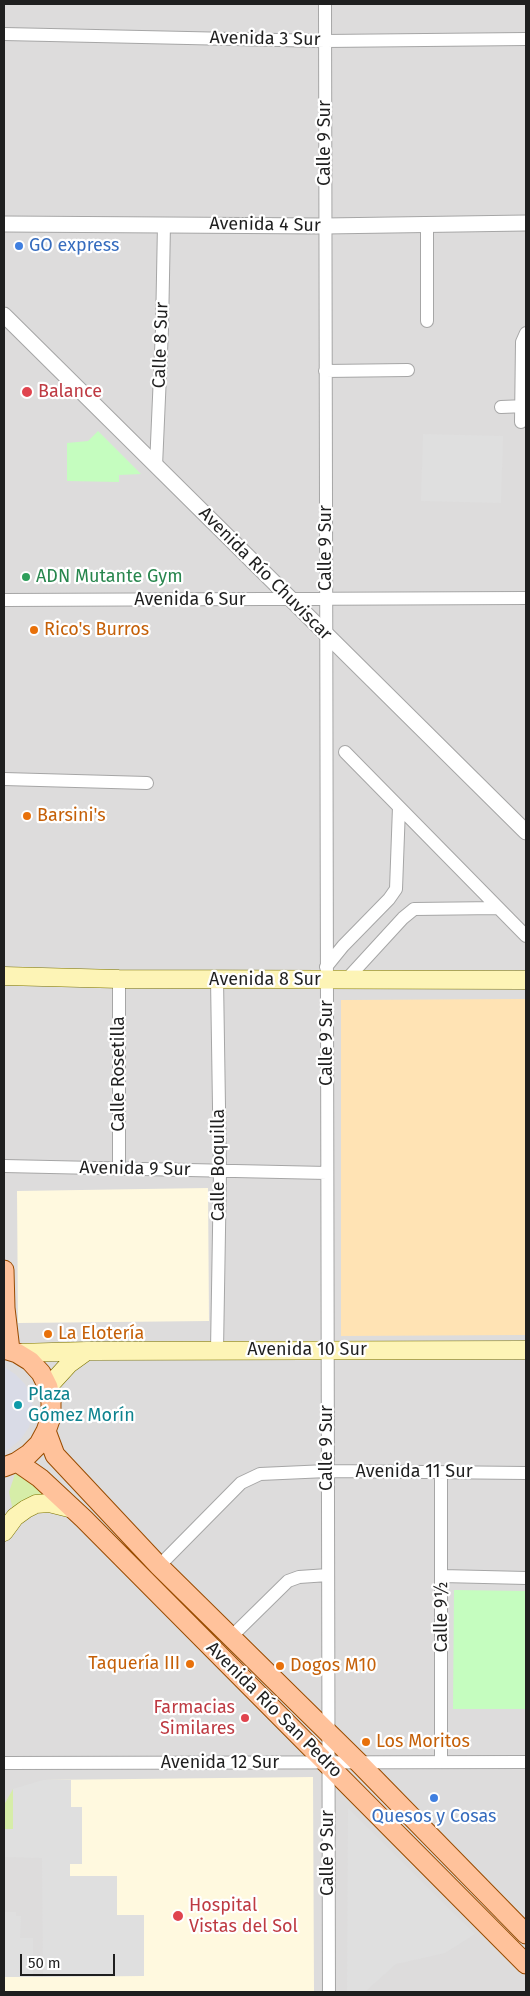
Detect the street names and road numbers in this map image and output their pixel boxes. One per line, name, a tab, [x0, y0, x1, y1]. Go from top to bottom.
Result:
street label: Avenida 3 Sur	[209, 27, 321, 51]
street label: Calle 9 Sur	[314, 100, 336, 186]
street label: Avenida 4 Sur	[209, 213, 321, 237]
street label: Calle 8 Sur	[149, 301, 173, 389]
street label: Avenida Río Chuviscar	[194, 503, 336, 645]
street label: Calle 9 Sur	[315, 505, 337, 591]
street label: Avenida 6 Sur	[134, 589, 246, 611]
street label: Avenida 8 Sur	[209, 969, 321, 991]
street label: Calle 9 Sur	[316, 1000, 338, 1086]
street label: Calle Rosetilla	[108, 1016, 130, 1132]
street label: Calle Boquilla	[208, 1109, 230, 1221]
street label: Avenida 9 Sur	[79, 1157, 191, 1181]
street label: Avenida 10 Sur	[247, 1339, 367, 1361]
street label: Calle 9 Sur	[316, 1405, 338, 1491]
street label: Avenida 11 Sur	[355, 1461, 473, 1483]
street label: Calle 9½	[431, 1582, 453, 1652]
street label: Avenida Río San Pedro	[202, 1638, 346, 1782]
street label: Avenida 12 Sur	[161, 1752, 279, 1774]
street label: Calle 9 Sur	[317, 1810, 339, 1896]

